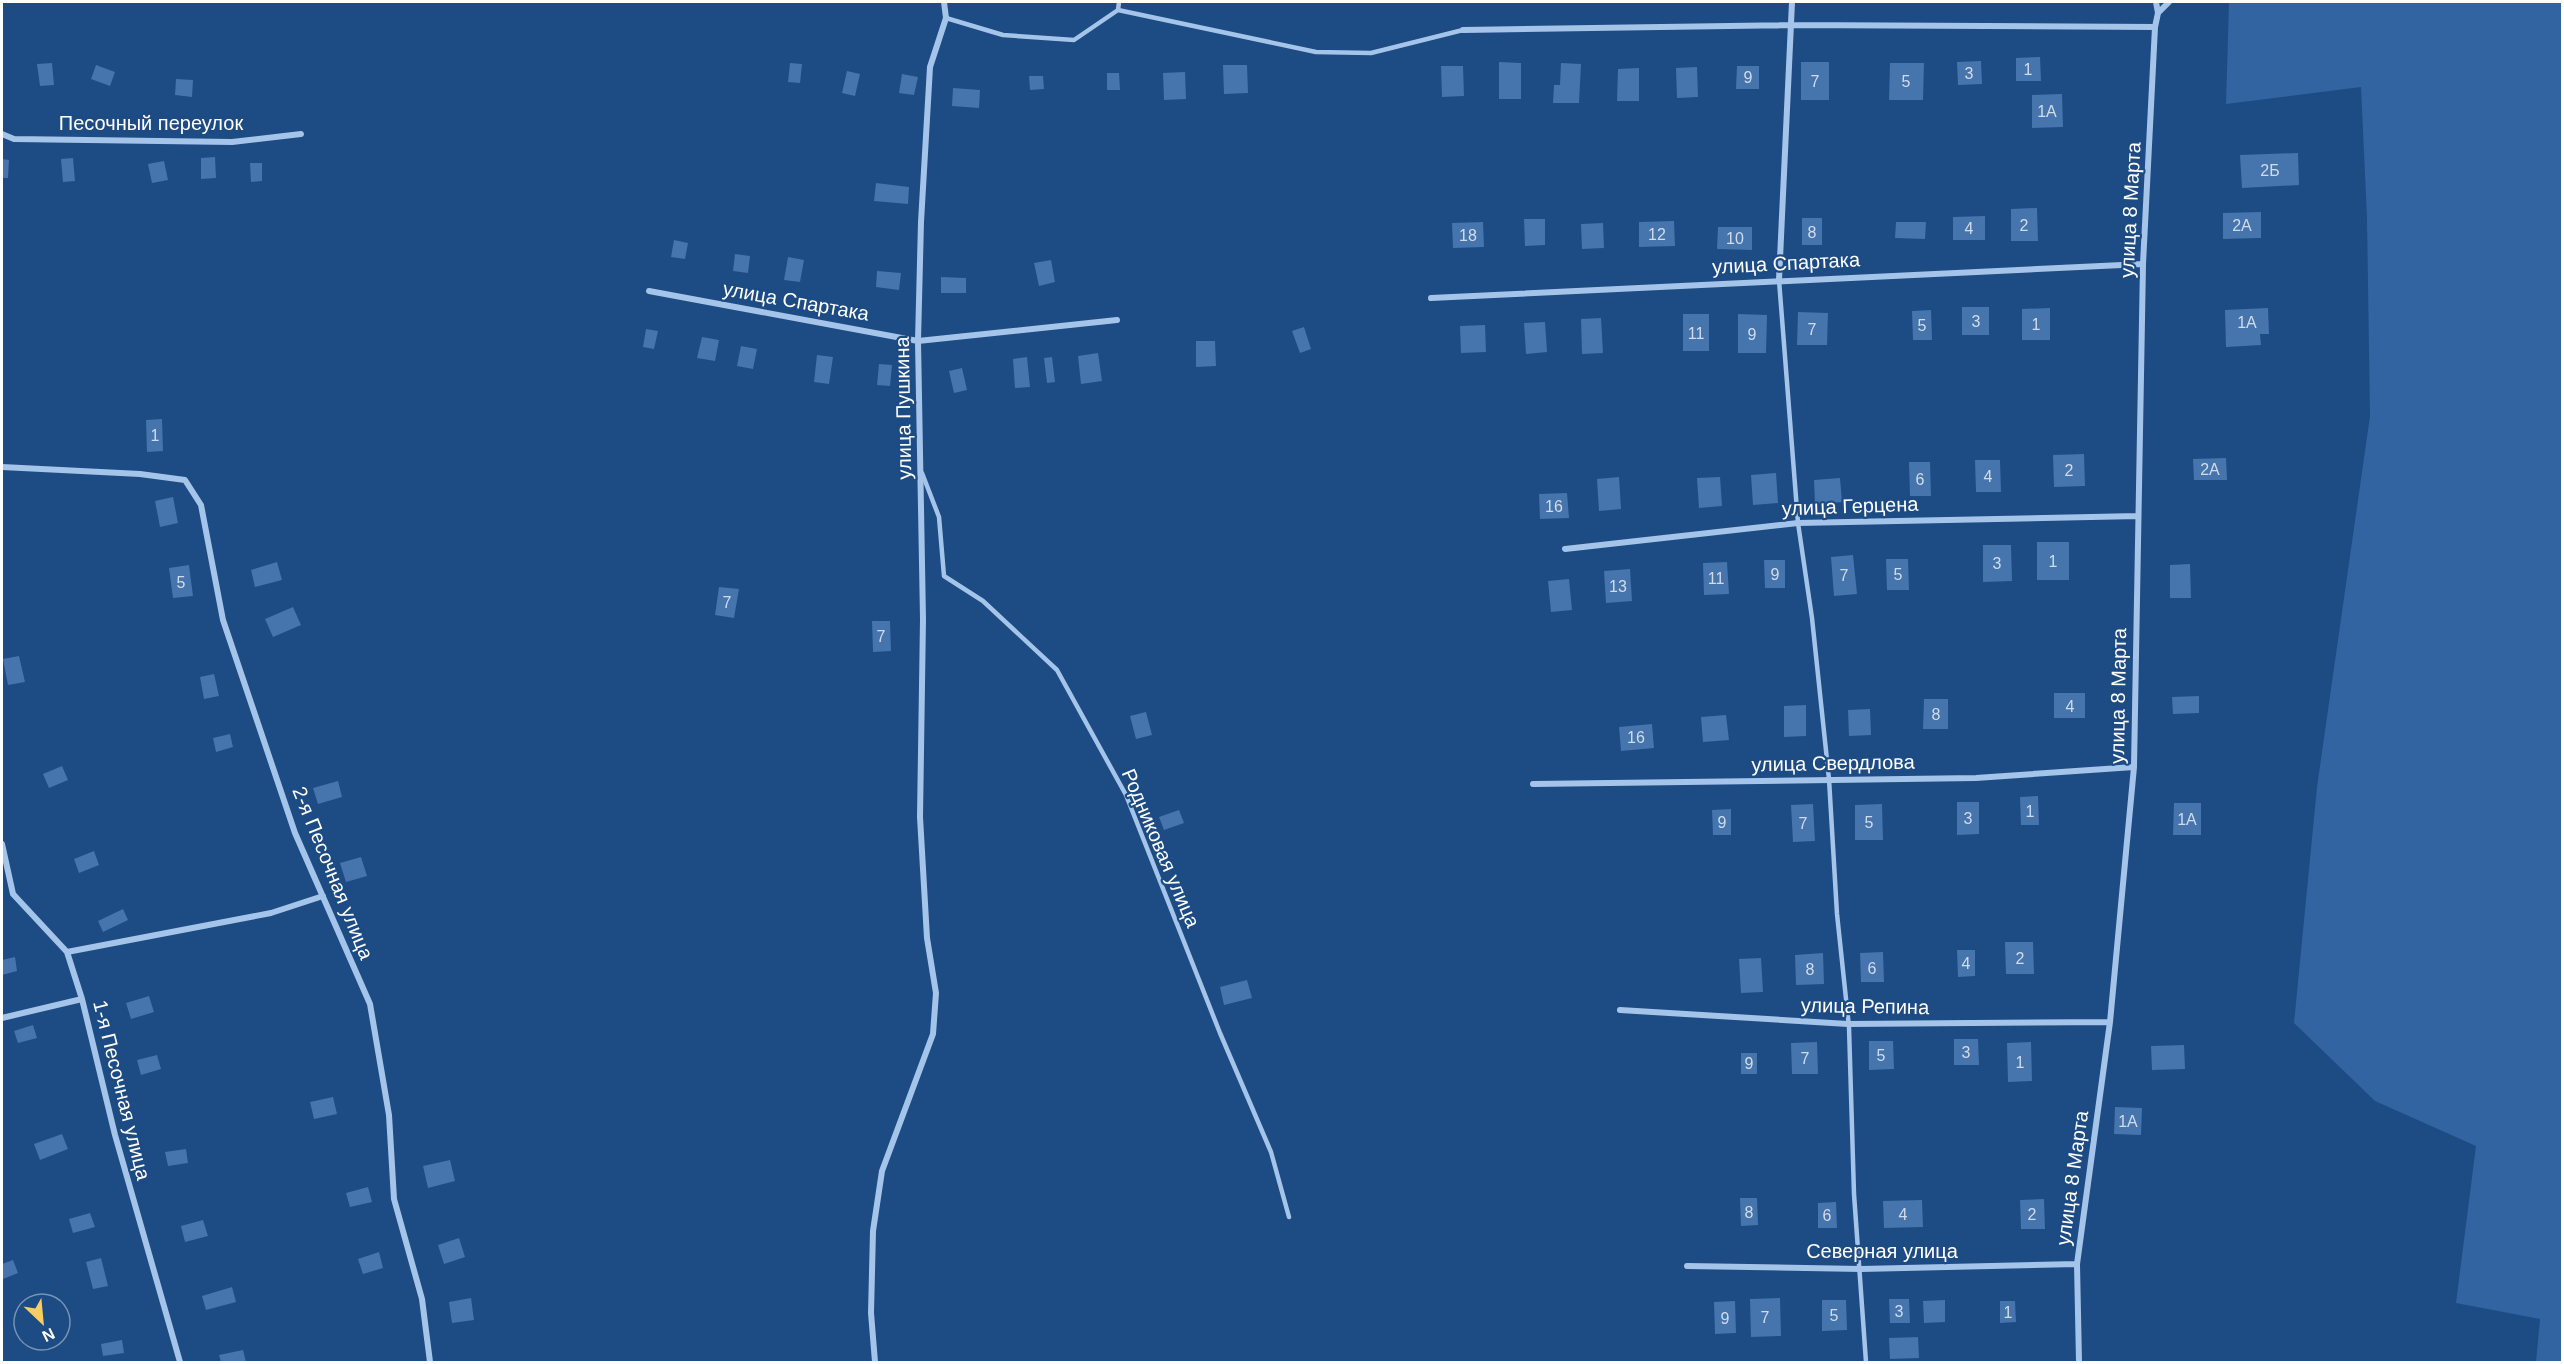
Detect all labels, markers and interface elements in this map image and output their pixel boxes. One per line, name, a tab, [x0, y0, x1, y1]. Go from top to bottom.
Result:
house number: 1	[2024, 61, 2033, 78]
house number: 3	[1965, 65, 1974, 82]
house number: 9	[1744, 69, 1753, 86]
house number: 7	[1811, 73, 1820, 90]
house number: 5	[1902, 73, 1911, 90]
house number: 1А	[2037, 103, 2057, 120]
street label: Песочный переулок	[59, 112, 243, 134]
street label: улица 8 Марта	[2115, 141, 2145, 278]
house number: 2Б	[2260, 162, 2280, 179]
house number: 2	[2020, 217, 2029, 234]
house number: 2А	[2232, 217, 2252, 234]
house number: 4	[1965, 220, 1974, 237]
house number: 8	[1808, 224, 1817, 241]
house number: 12	[1648, 226, 1666, 243]
house number: 18	[1459, 227, 1477, 244]
house number: 10	[1726, 230, 1744, 247]
street label: улица Спартака	[1712, 248, 1861, 278]
street label: улица Спартака	[721, 277, 872, 325]
house number: 3	[1972, 313, 1981, 330]
house number: 1А	[2237, 314, 2257, 331]
house number: 1	[2032, 316, 2041, 333]
house number: 5	[1918, 317, 1927, 334]
house number: 7	[1808, 321, 1817, 338]
house number: 11	[1688, 325, 1704, 342]
house number: 9	[1748, 326, 1757, 343]
street label: улица Пушкина	[891, 335, 915, 480]
house number: 1	[151, 427, 160, 444]
house number: 2А	[2200, 461, 2220, 478]
house number: 2	[2065, 462, 2074, 479]
house number: 4	[1984, 468, 1993, 485]
house number: 6	[1916, 471, 1925, 488]
street label: улица Герцена	[1781, 493, 1920, 519]
house number: 16	[1545, 498, 1563, 515]
house number: 1	[2049, 553, 2058, 570]
house number: 3	[1993, 555, 2002, 572]
house number: 9	[1771, 566, 1780, 583]
house number: 5	[1894, 566, 1903, 583]
house number: 7	[1840, 567, 1849, 584]
house number: 11	[1708, 570, 1724, 587]
house number: 5	[177, 574, 186, 591]
house number: 13	[1609, 578, 1627, 595]
house number: 7	[723, 594, 732, 611]
street label: улица 8 Марта	[2106, 627, 2130, 764]
house number: 7	[877, 628, 886, 645]
house number: 4	[2066, 698, 2075, 715]
house number: 8	[1932, 706, 1941, 723]
house number: 16	[1627, 729, 1645, 746]
street label: улица Свердлова	[1751, 751, 1916, 775]
street label: Родниковая улица	[1118, 765, 1205, 931]
street label: 2-я Песочная улица	[288, 783, 378, 963]
house number: 1	[2026, 803, 2035, 820]
house number: 3	[1964, 810, 1973, 827]
house number: 1А	[2177, 811, 2197, 828]
house number: 9	[1718, 814, 1727, 831]
house number: 5	[1865, 814, 1874, 831]
house number: 7	[1799, 815, 1808, 832]
house number: 2	[2016, 950, 2025, 967]
house number: 4	[1962, 955, 1971, 972]
house number: 6	[1868, 960, 1877, 977]
house number: 8	[1806, 961, 1815, 978]
street label: улица Репина	[1801, 994, 1930, 1018]
street label: 1-я Песочная улица	[89, 998, 155, 1183]
house number: 3	[1962, 1044, 1971, 1061]
house number: 5	[1877, 1047, 1886, 1064]
house number: 7	[1801, 1050, 1810, 1067]
house number: 1	[2016, 1054, 2025, 1071]
house number: 9	[1745, 1055, 1754, 1072]
street label: улица 8 Марта	[2052, 1108, 2092, 1247]
house number: 1А	[2118, 1113, 2138, 1130]
house number: 8	[1745, 1204, 1754, 1221]
house number: 4	[1899, 1206, 1908, 1223]
house number: 2	[2028, 1206, 2037, 1223]
house number: 6	[1823, 1207, 1832, 1224]
street label: Северная улица	[1806, 1240, 1959, 1262]
north arrow	[12, 1292, 72, 1352]
house number: 3	[1895, 1303, 1904, 1320]
house number: 1	[2004, 1304, 2013, 1321]
house number: 5	[1830, 1307, 1839, 1324]
house number: 7	[1761, 1309, 1770, 1326]
house number: 9	[1721, 1310, 1730, 1327]
text: N	[39, 1325, 57, 1345]

